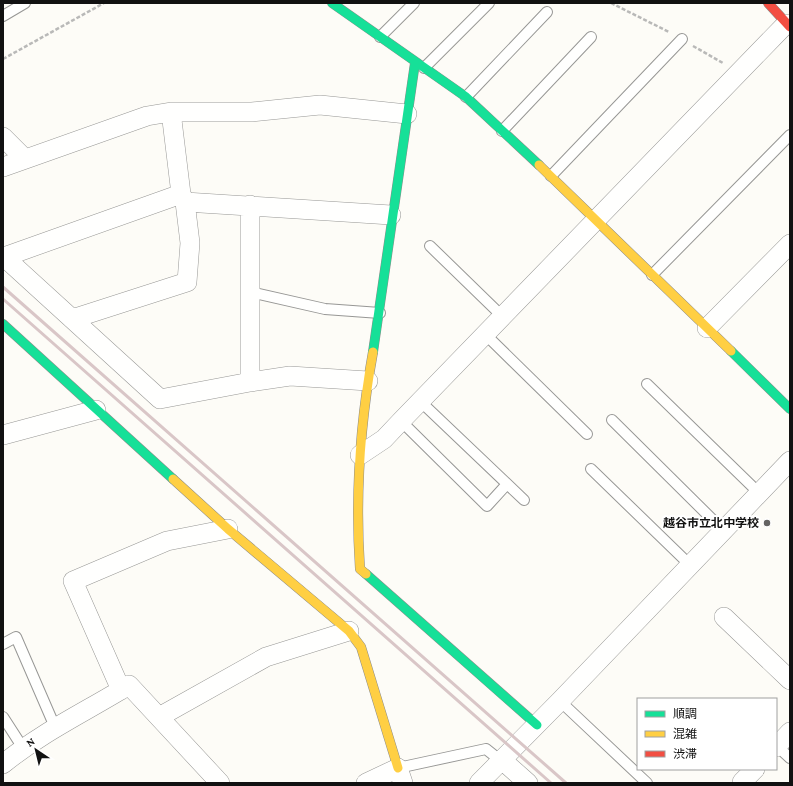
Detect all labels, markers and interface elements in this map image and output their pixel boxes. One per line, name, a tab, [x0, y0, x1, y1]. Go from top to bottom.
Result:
place label: 越谷市立北中学校	[663, 516, 759, 530]
marker: 越谷市立北中学校	[762, 518, 772, 528]
legend	[637, 698, 777, 770]
text: 順調	[673, 707, 697, 721]
text: 混雑	[673, 727, 697, 741]
north arrow	[16, 730, 56, 770]
text: N	[24, 734, 37, 749]
text: 渋滞	[673, 747, 697, 761]

